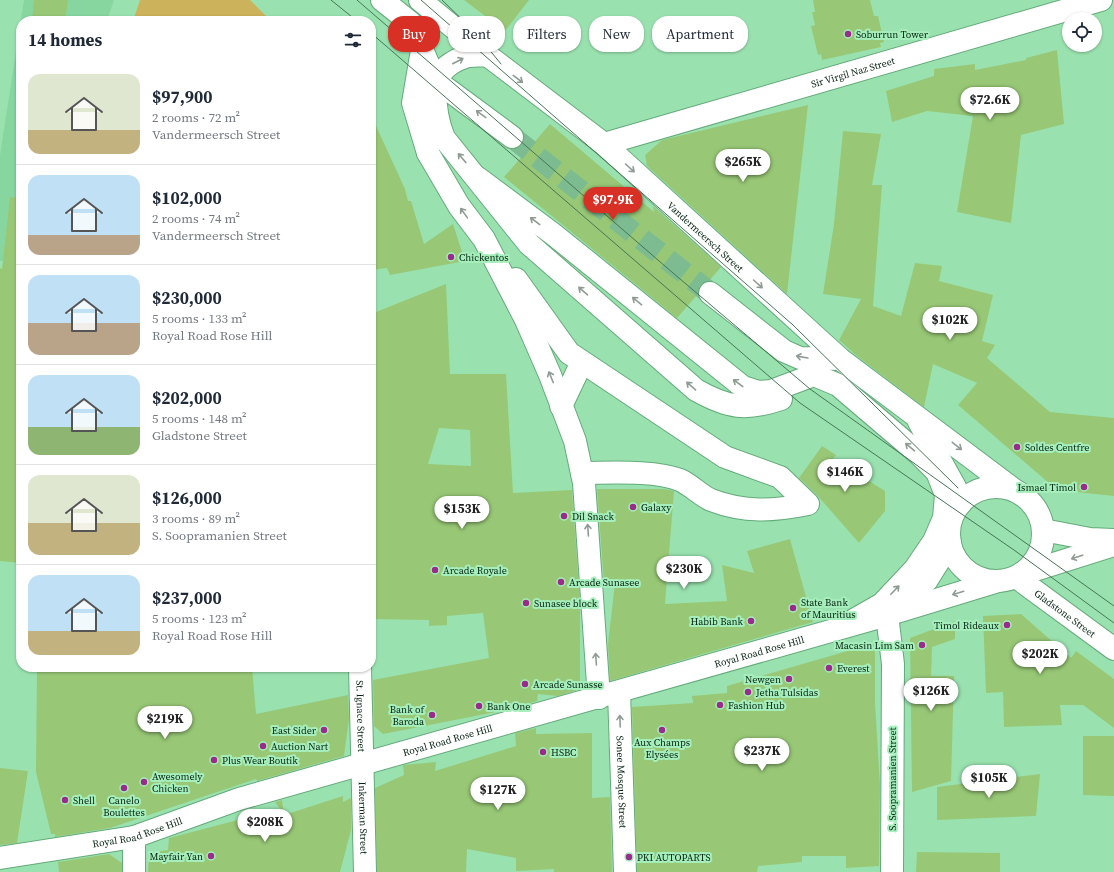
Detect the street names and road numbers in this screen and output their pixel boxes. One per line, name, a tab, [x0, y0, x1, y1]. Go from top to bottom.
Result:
street label: Sir Virgil Naz Street	[810, 54, 897, 91]
street label: Vandermeersch Street	[664, 199, 747, 275]
street label: Gladstone Street	[1032, 587, 1099, 641]
street label: Royal Road Rose Hill	[713, 633, 806, 671]
street label: St. Ignace Street	[353, 680, 368, 753]
street label: Royal Road Rose Hill	[401, 721, 494, 759]
street label: S. Soopramanien Street	[886, 726, 899, 831]
street label: Sonee Mosque Street	[613, 735, 630, 829]
street label: Inkerman Street	[356, 781, 371, 855]
street label: Royal Road Rose Hill	[92, 814, 184, 850]

